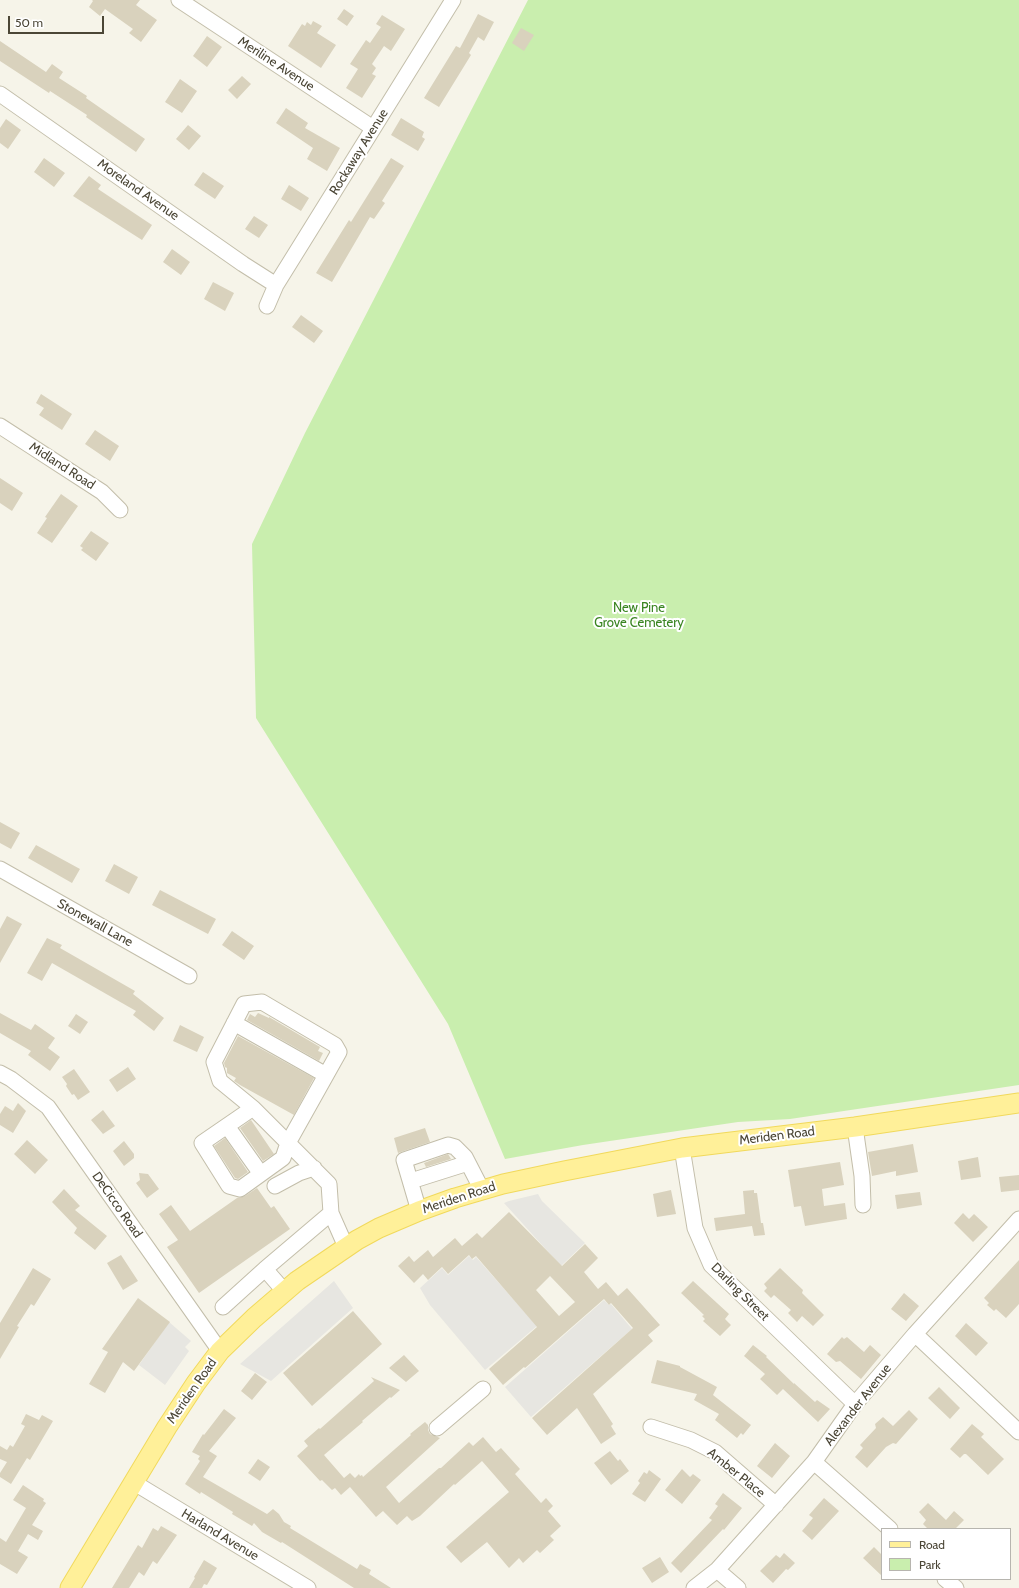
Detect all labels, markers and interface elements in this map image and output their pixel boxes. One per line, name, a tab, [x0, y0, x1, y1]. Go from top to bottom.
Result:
scale bar	[10, 8, 106, 34]
text: 50 m	[15, 15, 43, 30]
street label: Meriline Avenue	[235, 34, 317, 94]
street label: Rockaway Avenue	[326, 106, 392, 198]
street label: Moreland Avenue	[94, 156, 182, 224]
street label: Midland Road	[26, 439, 98, 493]
park label: New Pine Grove Cemetery	[594, 600, 684, 631]
street label: Stonewall Lane	[54, 896, 136, 950]
street label: Meriden Road	[738, 1124, 816, 1148]
street label: DeCicco Road	[89, 1169, 145, 1241]
street label: Meriden Road	[420, 1179, 498, 1217]
street label: Darling Street	[708, 1260, 772, 1324]
street label: Meriden Road	[164, 1355, 220, 1427]
street label: Alexander Avenue	[821, 1361, 895, 1449]
street label: Amber Place	[704, 1445, 768, 1501]
street label: Harland Avenue	[179, 1506, 261, 1564]
legend	[881, 1528, 1011, 1580]
text: Road	[919, 1537, 945, 1552]
text: Park	[919, 1557, 941, 1572]

